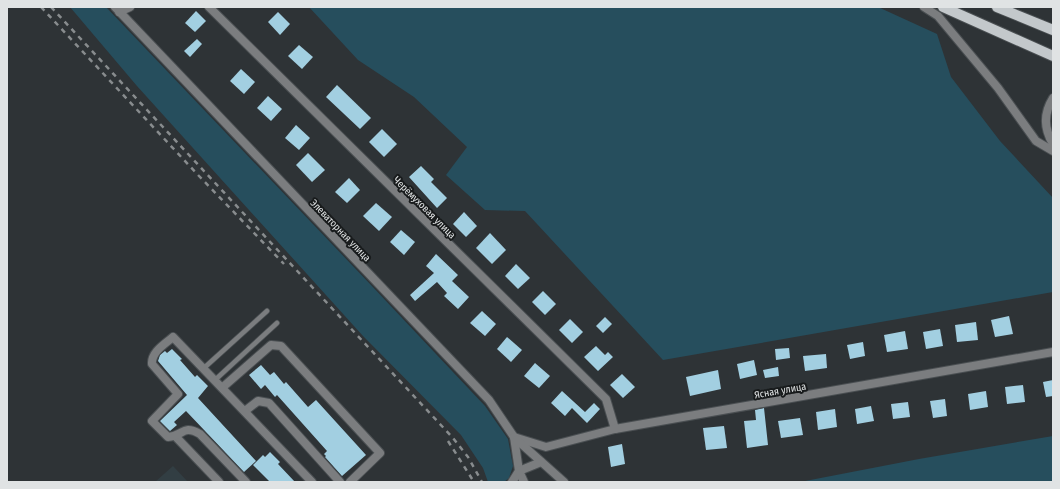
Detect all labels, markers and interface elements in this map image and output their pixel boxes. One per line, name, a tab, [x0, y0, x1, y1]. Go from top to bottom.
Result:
street label: Черёмуховая улица	[391, 174, 458, 241]
street label: Элеваторная улица	[308, 197, 373, 264]
street label: Ясная улица	[753, 381, 807, 401]

